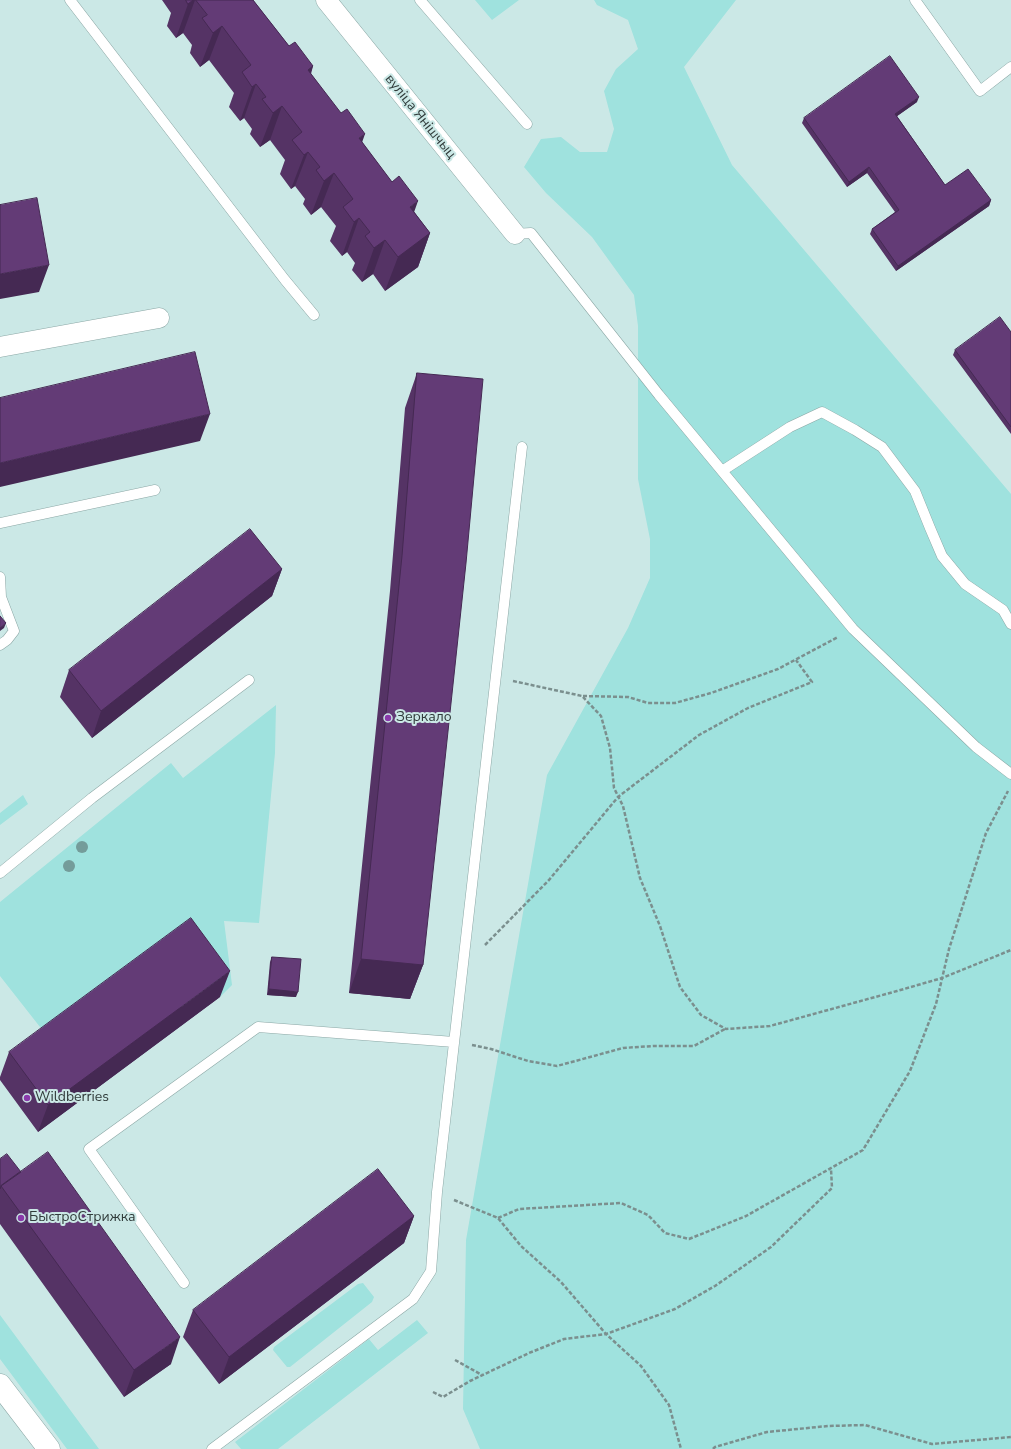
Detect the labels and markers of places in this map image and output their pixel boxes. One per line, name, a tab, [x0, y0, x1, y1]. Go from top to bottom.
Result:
place label: Зеркало	[396, 710, 452, 726]
marker: Зеркало	[383, 713, 393, 723]
place label: Wildberries	[35, 1090, 109, 1106]
marker: Wildberries	[22, 1093, 32, 1103]
place label: БыстроСтрижка	[29, 1210, 136, 1226]
marker: БыстроСтрижка	[16, 1213, 26, 1223]

